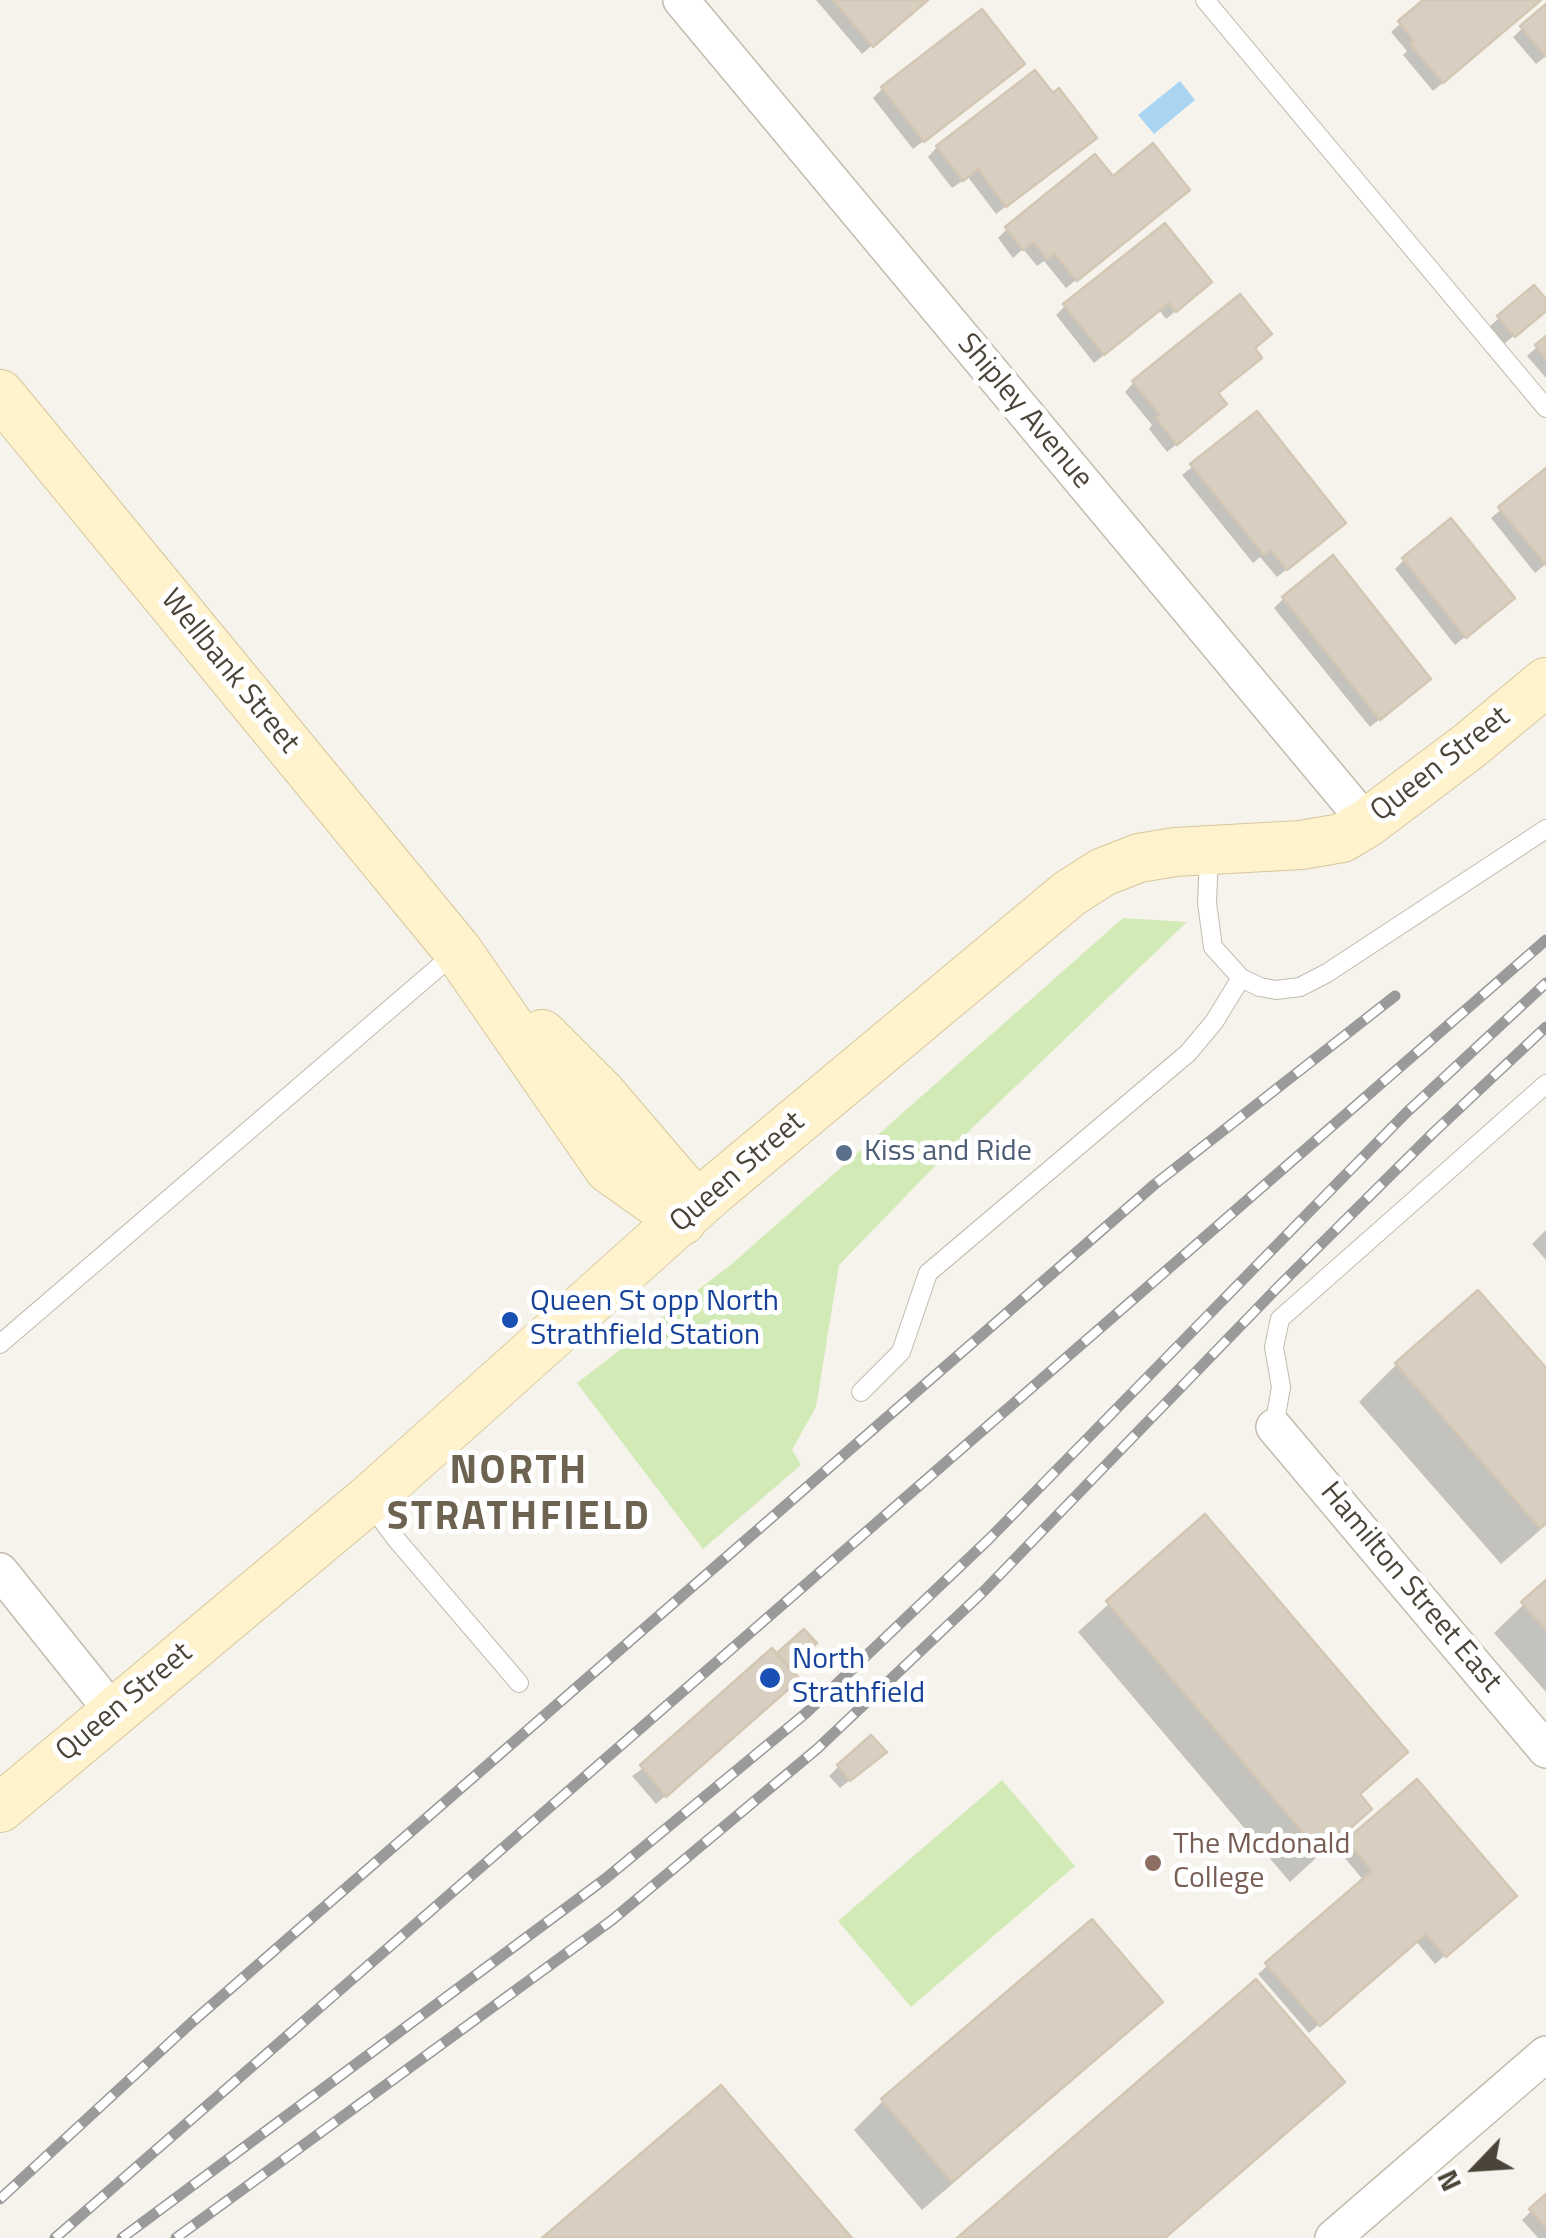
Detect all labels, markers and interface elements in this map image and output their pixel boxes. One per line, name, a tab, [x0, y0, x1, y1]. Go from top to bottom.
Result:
street label: Shipley Avenue	[949, 327, 1099, 497]
street label: Wellbank Street	[152, 583, 306, 761]
street label: Queen Street	[1364, 700, 1518, 830]
street label: Queen Street	[664, 1105, 812, 1241]
place label: Kiss and Ride	[864, 1135, 1032, 1171]
marker: Kiss and Ride	[833, 1142, 855, 1164]
place label: Queen St opp North Strathfield Station	[530, 1285, 779, 1356]
marker: Queen St opp North Strathfield Station	[499, 1309, 521, 1331]
district label: NORTH STRATHFIELD	[387, 1449, 651, 1543]
street label: Hamilton Street East	[1312, 1476, 1508, 1700]
street label: Queen Street	[50, 1636, 200, 1770]
place label: North Strathfield	[792, 1643, 925, 1714]
marker: North Strathfield	[757, 1665, 783, 1691]
place label: The Mcdonald College	[1173, 1828, 1350, 1898]
marker: The Mcdonald College	[1142, 1852, 1164, 1874]
north arrow	[1426, 2118, 1526, 2218]
text: N	[1425, 2163, 1472, 2199]

